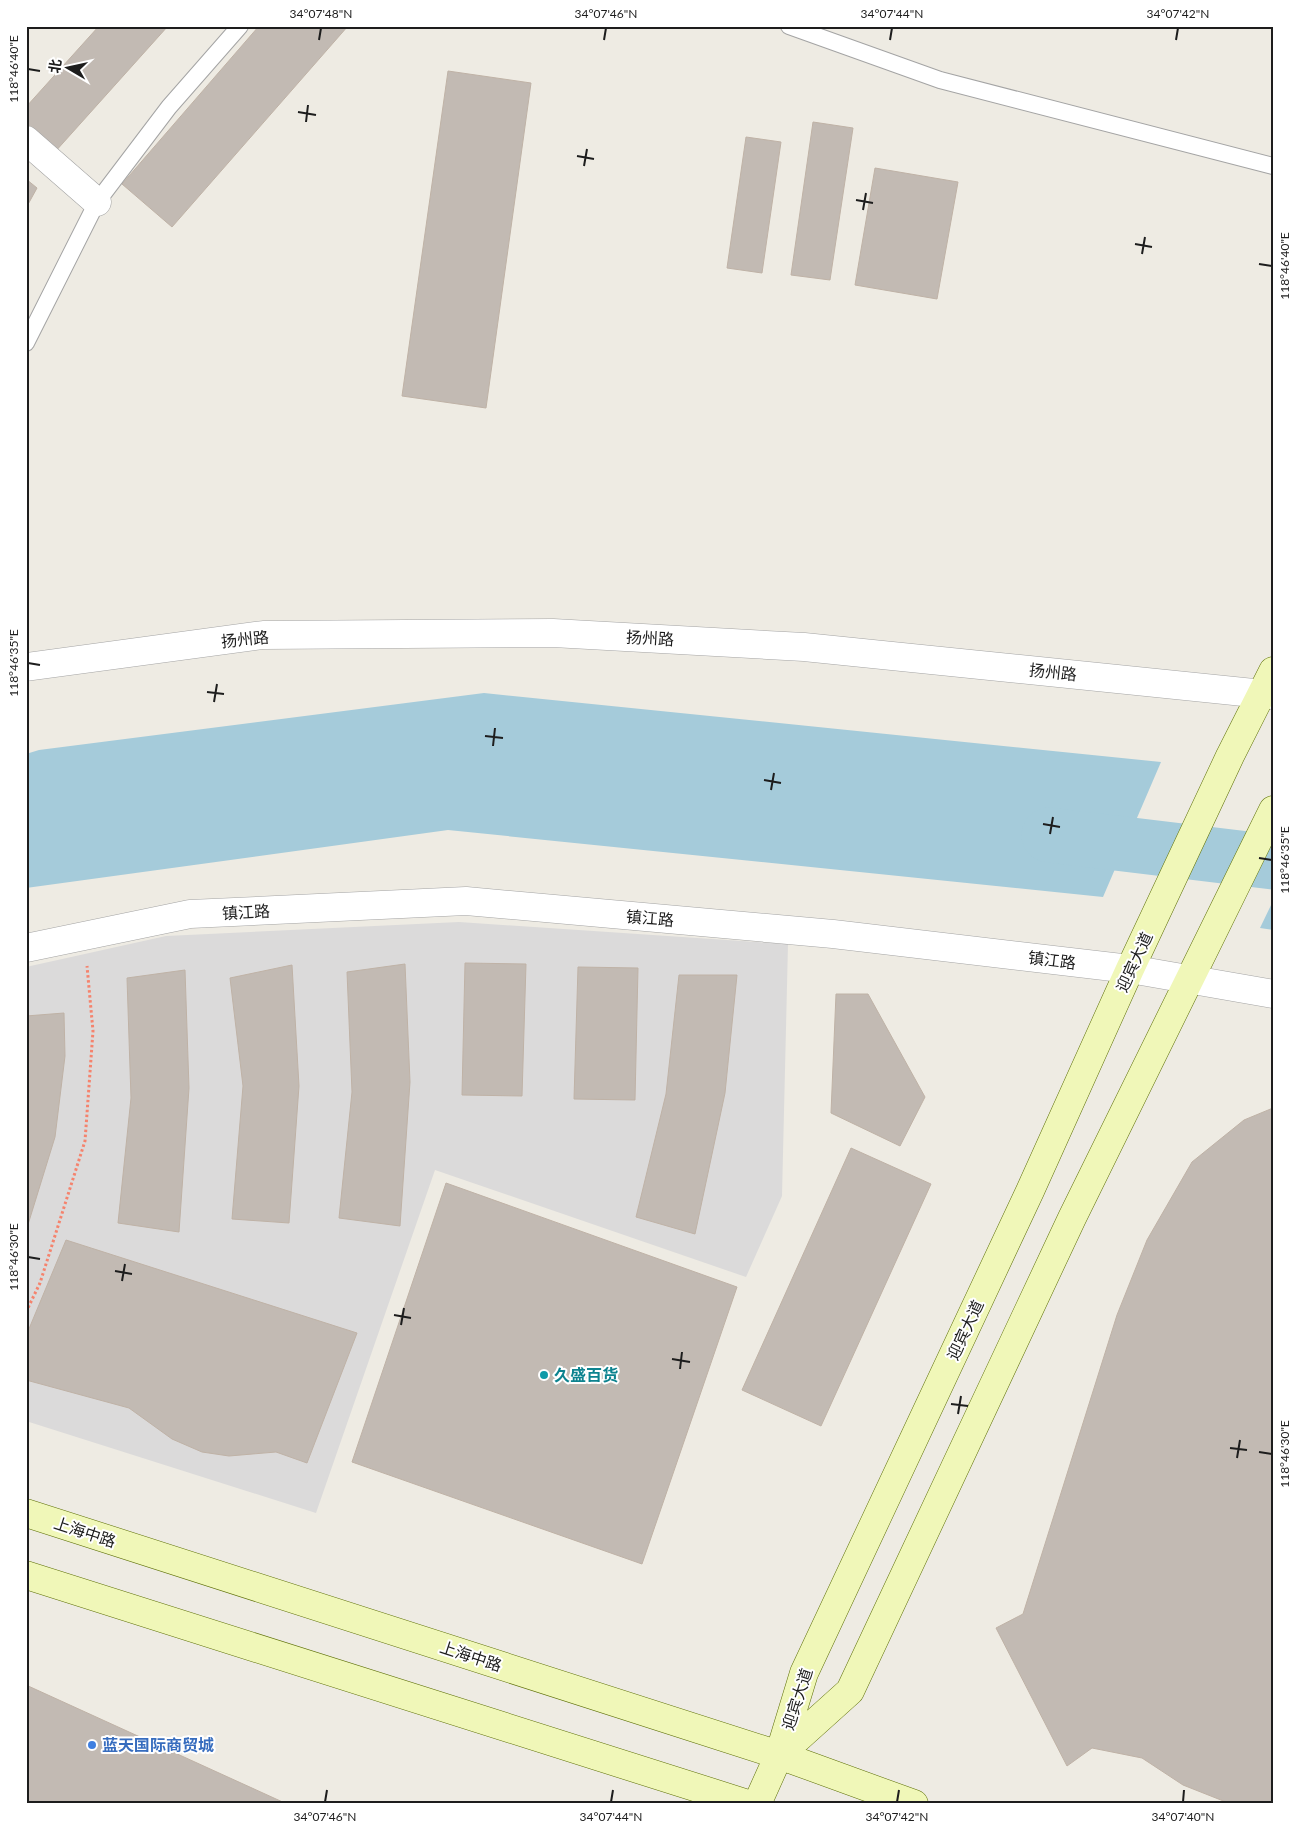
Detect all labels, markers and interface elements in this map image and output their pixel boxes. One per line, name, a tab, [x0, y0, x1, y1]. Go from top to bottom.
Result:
text: 34°07'48"N	[290, 6, 352, 21]
text: 34°07'46"N	[575, 6, 637, 21]
text: 34°07'44"N	[861, 6, 923, 21]
text: 34°07'42"N	[1147, 6, 1209, 21]
text: 118°46'40"E	[6, 35, 21, 103]
north arrow	[42, 42, 92, 92]
text: 北	[45, 58, 64, 74]
text: 118°46'40"E	[1277, 232, 1292, 300]
street label: 扬州路	[220, 627, 270, 650]
street label: 扬州路	[626, 627, 674, 648]
text: 118°46'35"E	[6, 629, 21, 697]
street label: 扬州路	[1028, 660, 1078, 683]
text: 118°46'35"E	[1277, 826, 1292, 894]
street label: 镇江路	[222, 901, 270, 922]
street label: 镇江路	[625, 906, 675, 929]
street label: 迎宾大道	[1111, 929, 1156, 995]
street label: 镇江路	[1027, 947, 1077, 972]
text: 118°46'30"E	[6, 1223, 21, 1291]
street label: 迎宾大道	[942, 1297, 987, 1363]
place label: 久盛百货	[554, 1365, 618, 1384]
marker: 久盛百货	[538, 1369, 550, 1381]
text: 118°46'30"E	[1277, 1420, 1292, 1488]
street label: 上海中路	[52, 1513, 119, 1550]
street label: 上海中路	[438, 1637, 505, 1674]
street label: 迎宾大道	[778, 1665, 815, 1732]
place label: 蓝天国际商贸城	[102, 1735, 214, 1754]
marker: 蓝天国际商贸城	[86, 1739, 98, 1751]
text: 34°07'46"N	[294, 1809, 356, 1824]
text: 34°07'44"N	[580, 1809, 642, 1824]
text: 34°07'42"N	[866, 1809, 928, 1824]
text: 34°07'40"N	[1152, 1809, 1214, 1824]

